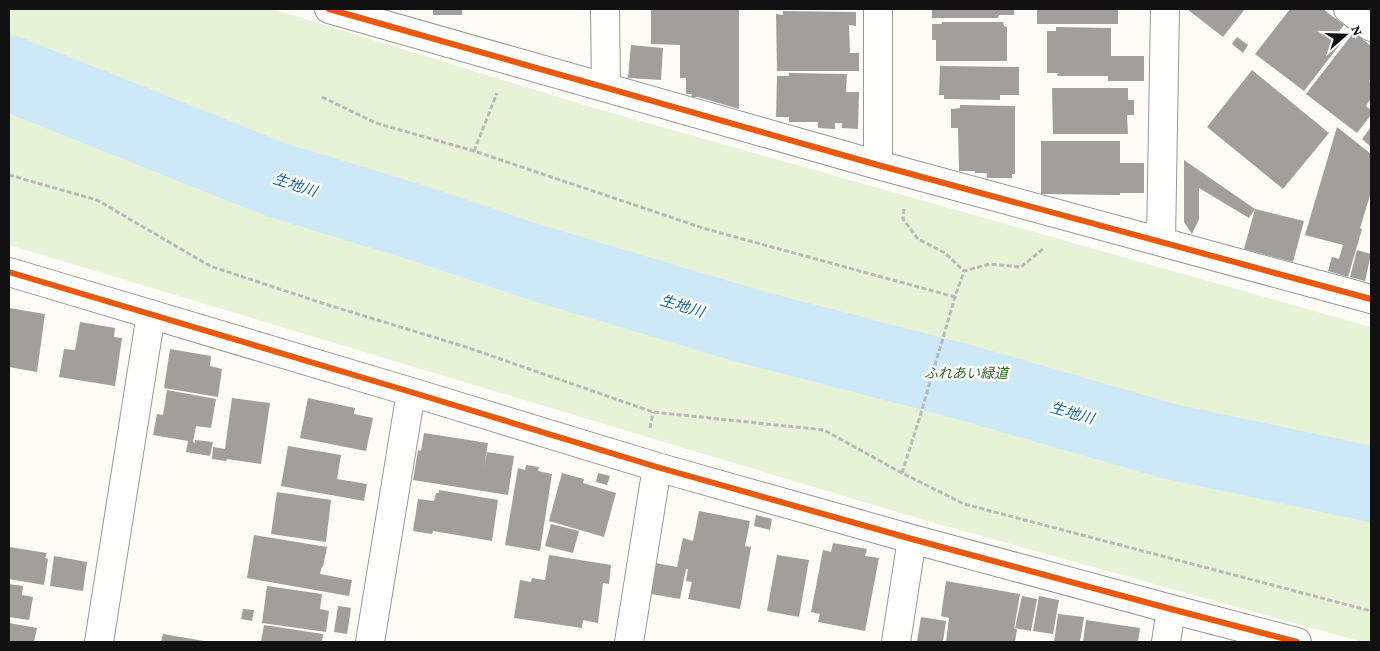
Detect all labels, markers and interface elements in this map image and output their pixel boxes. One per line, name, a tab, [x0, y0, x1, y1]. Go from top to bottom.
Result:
north arrow	[1320, 10, 1370, 60]
text: N	[1348, 23, 1367, 38]
water label: 生地川	[271, 170, 321, 200]
water label: 生地川	[658, 292, 708, 321]
park label: ふれあい緑道	[924, 365, 1010, 381]
water label: 生地川	[1048, 399, 1098, 427]

